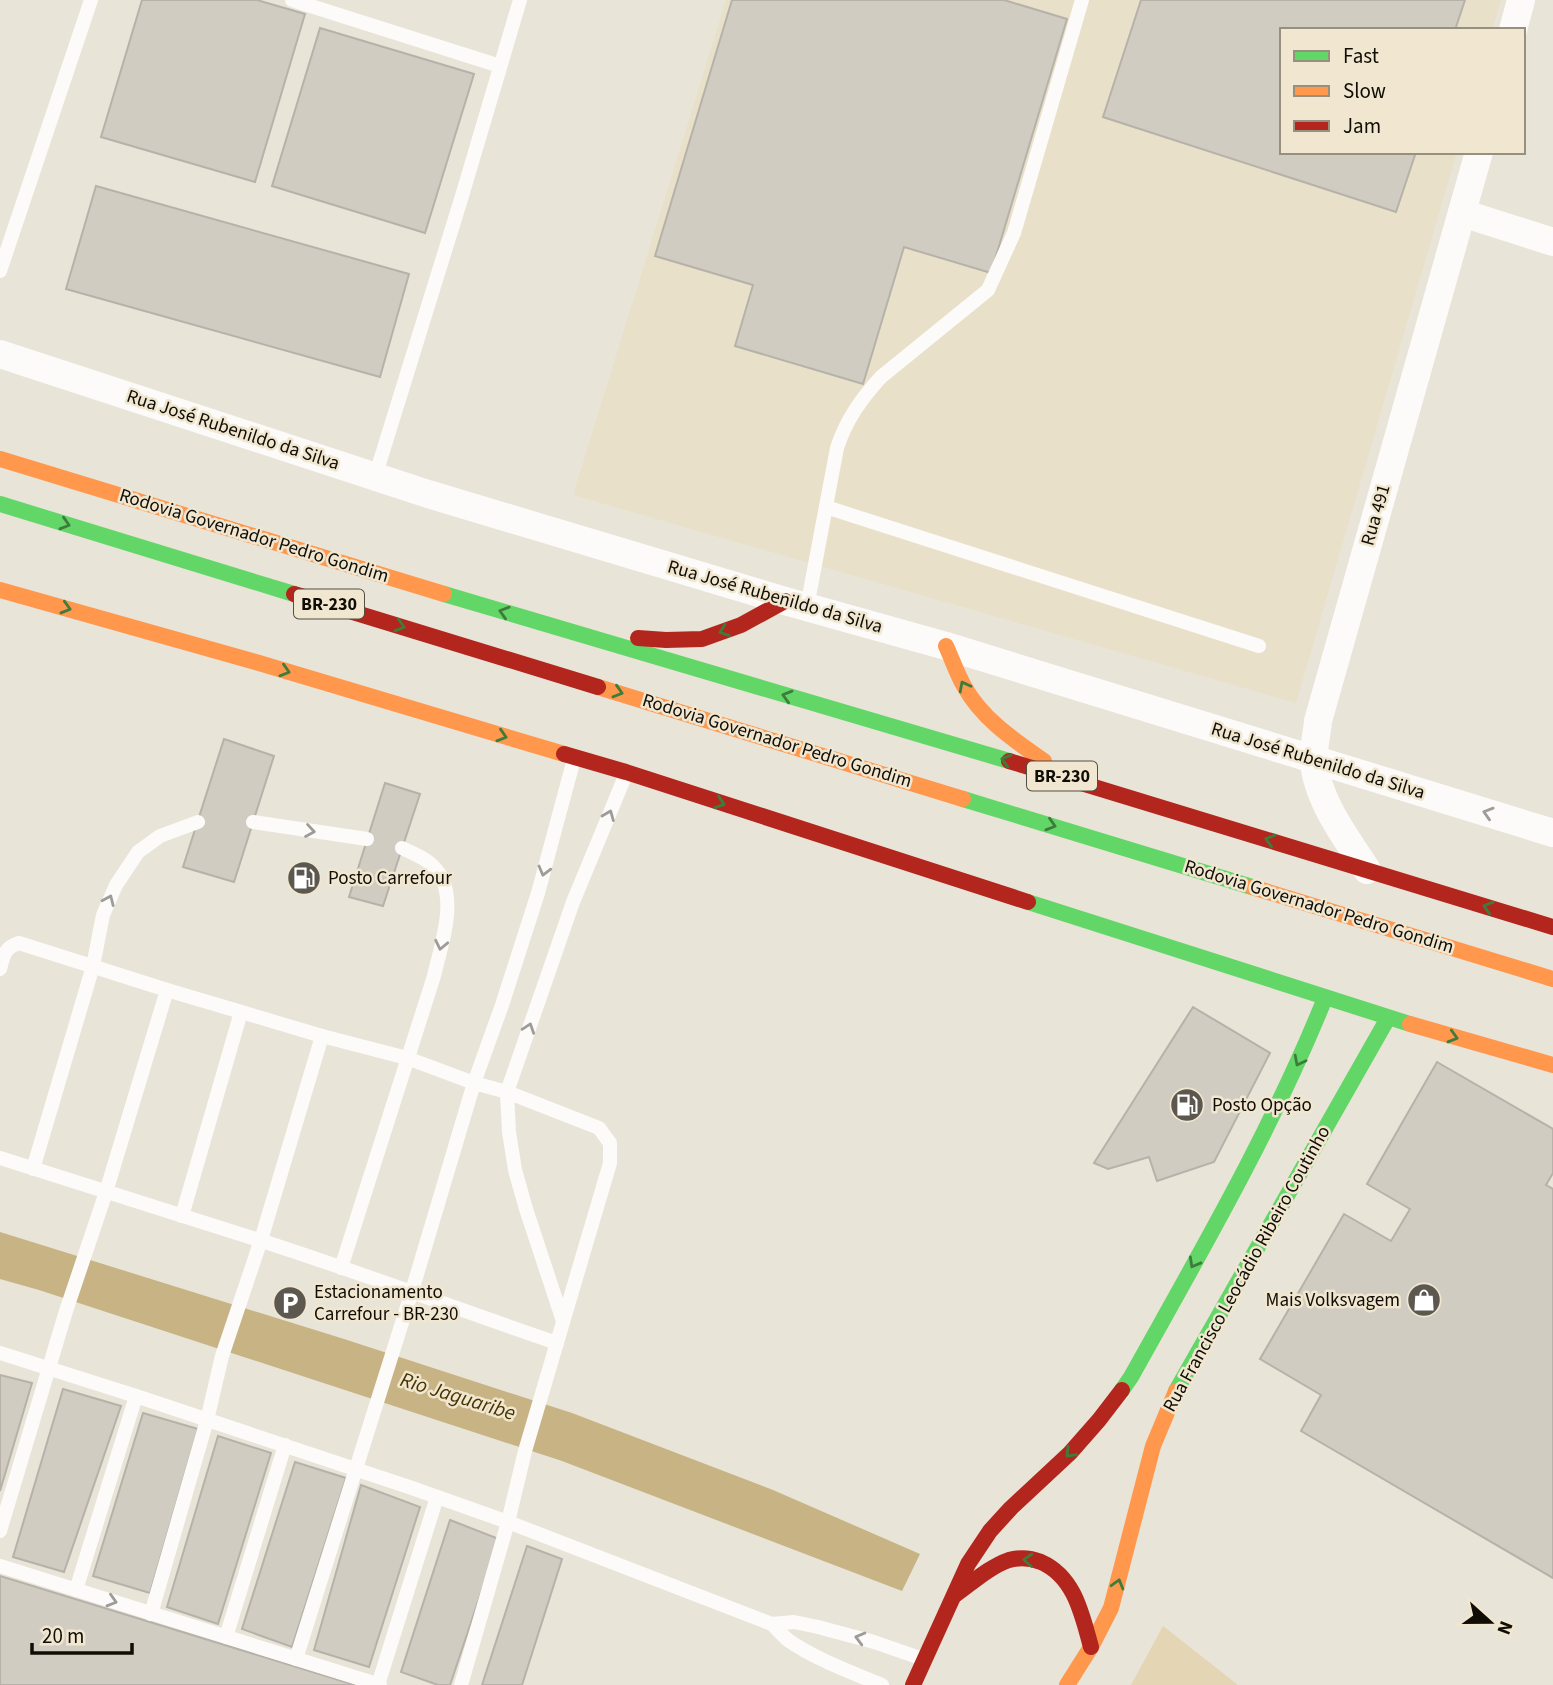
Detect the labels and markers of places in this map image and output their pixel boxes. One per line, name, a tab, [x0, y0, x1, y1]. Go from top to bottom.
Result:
fuel station icon: Posto Carrefour	[285, 859, 323, 897]
place label: Posto Carrefour	[328, 865, 452, 892]
fuel station icon: Posto Opção	[1168, 1086, 1206, 1124]
place label: Posto Opção	[1212, 1092, 1312, 1119]
place label: Estacionamento Carrefour - BR-230	[314, 1279, 459, 1328]
shop icon: Mais Volksvagem	[1405, 1281, 1443, 1319]
parking icon: Estacionamento Carrefour - BR-230	[271, 1284, 309, 1322]
place label: Mais Volksvagem	[1266, 1287, 1400, 1314]

